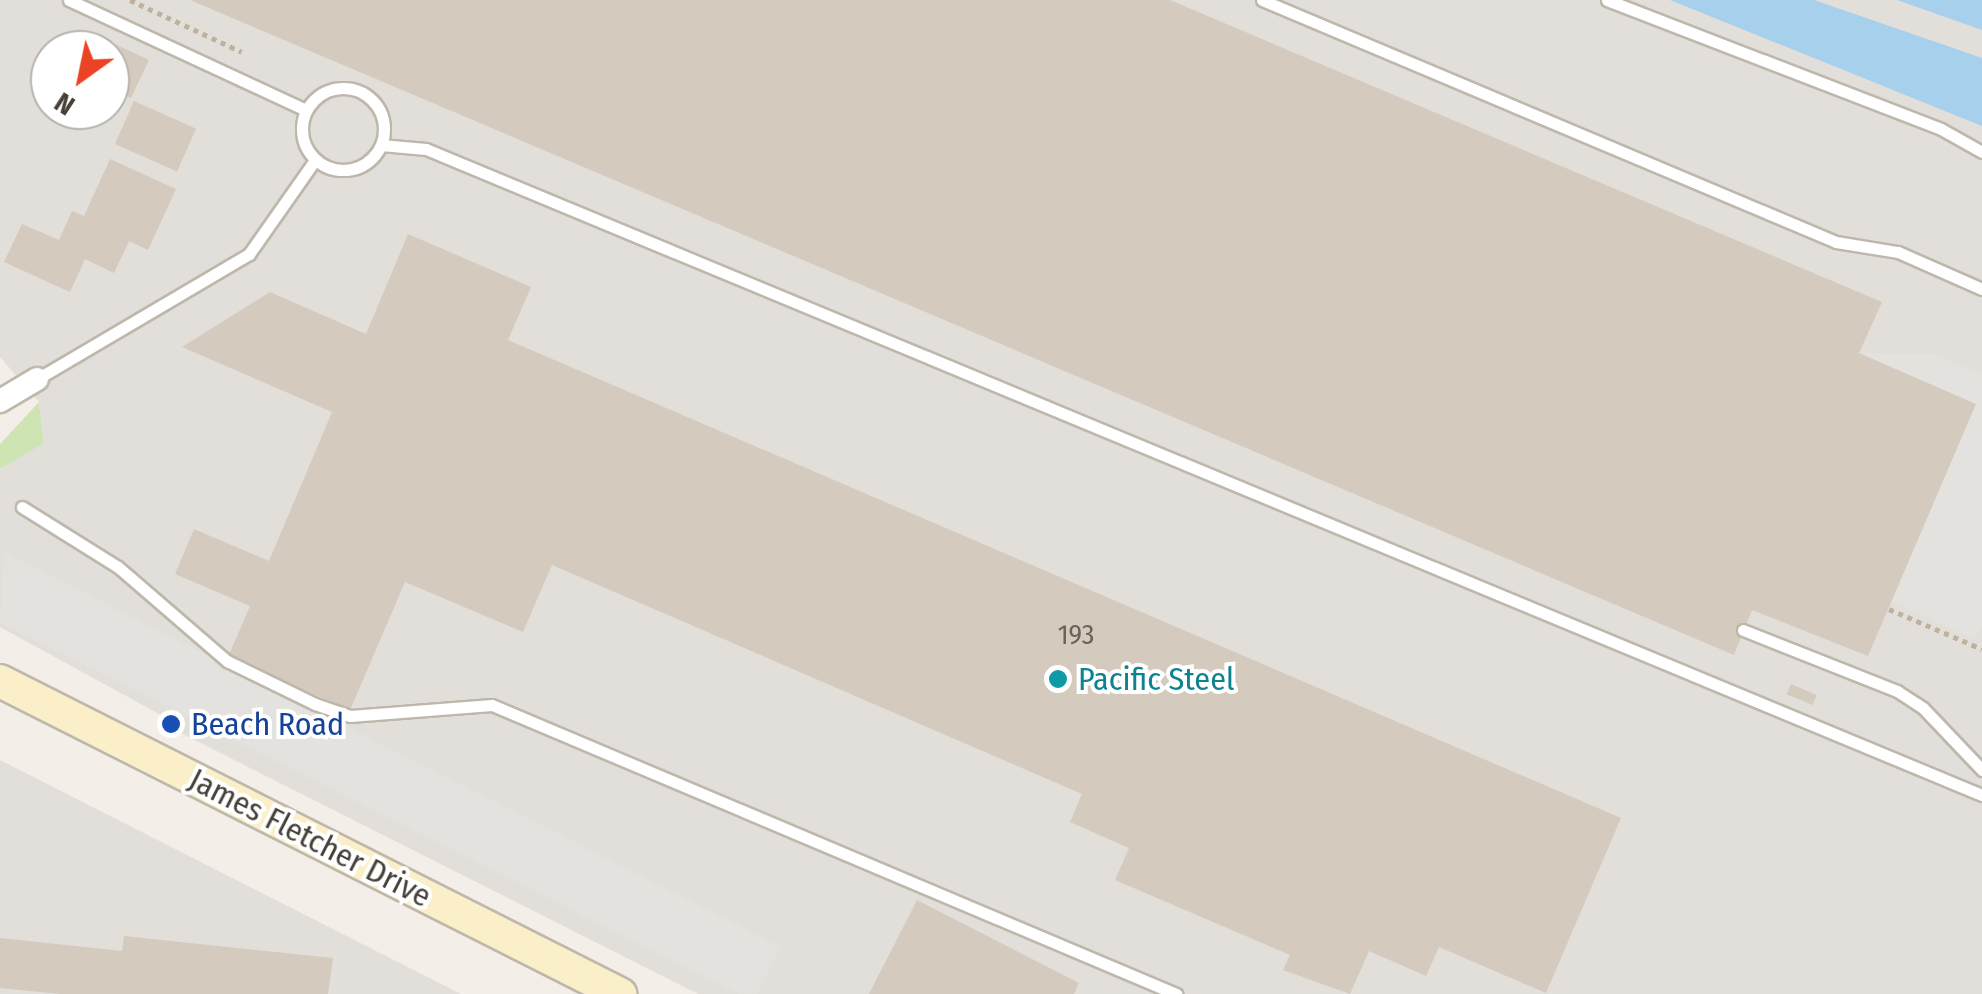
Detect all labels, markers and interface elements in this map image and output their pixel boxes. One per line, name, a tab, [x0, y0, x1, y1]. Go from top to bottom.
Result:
north arrow	[30, 30, 130, 130]
text: N	[48, 85, 81, 122]
house number: 193	[1058, 618, 1094, 652]
place label: Pacific Steel	[1078, 660, 1234, 698]
marker: Pacific Steel	[1047, 668, 1069, 690]
place label: Beach Road	[191, 705, 344, 743]
marker: Beach Road	[160, 713, 182, 735]
street label: James Fletcher Drive	[183, 760, 437, 916]

